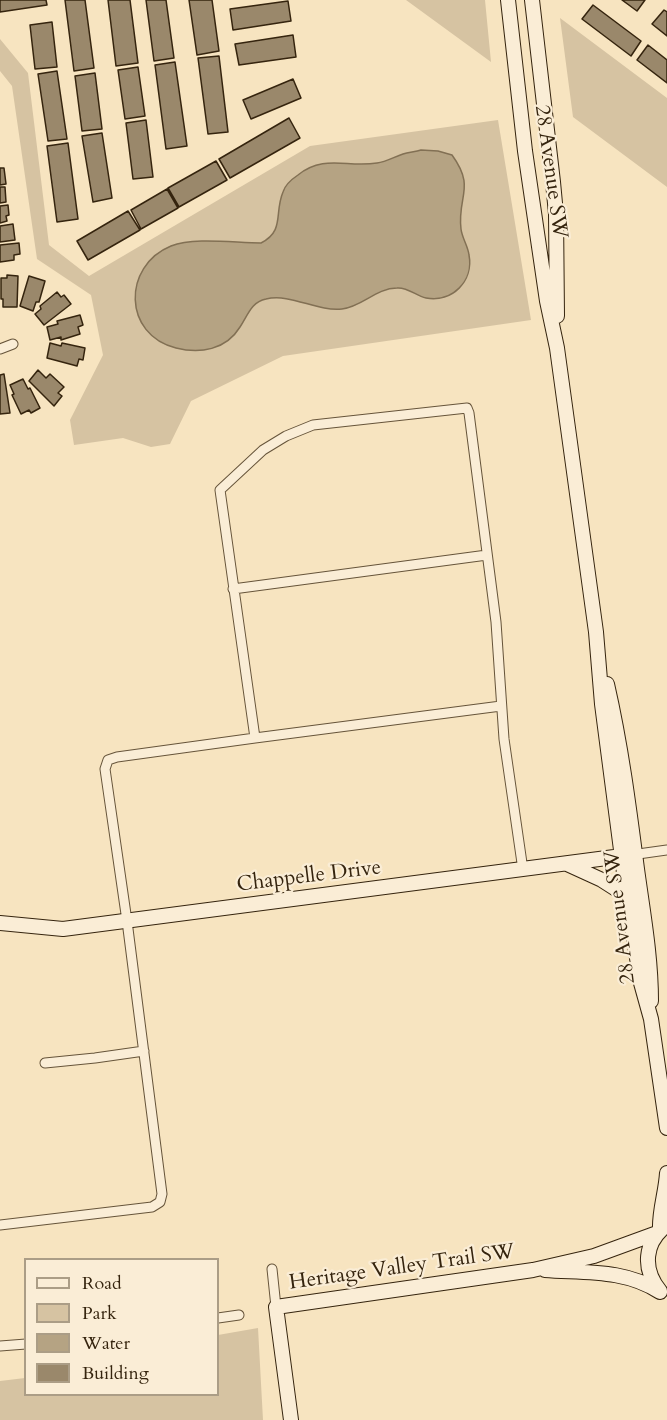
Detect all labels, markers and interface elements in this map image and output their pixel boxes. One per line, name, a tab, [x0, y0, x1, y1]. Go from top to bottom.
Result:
street label: 28 Avenue SW	[528, 104, 572, 240]
street label: 28 Avenue SW	[600, 849, 642, 985]
street label: Chappelle Drive	[235, 856, 383, 898]
street label: Heritage Valley Trail SW	[288, 1240, 516, 1296]
legend	[24, 1258, 219, 1396]
text: Road	[82, 1271, 122, 1296]
text: Park	[82, 1301, 117, 1326]
text: Water	[82, 1331, 130, 1356]
text: Building	[82, 1361, 149, 1386]

